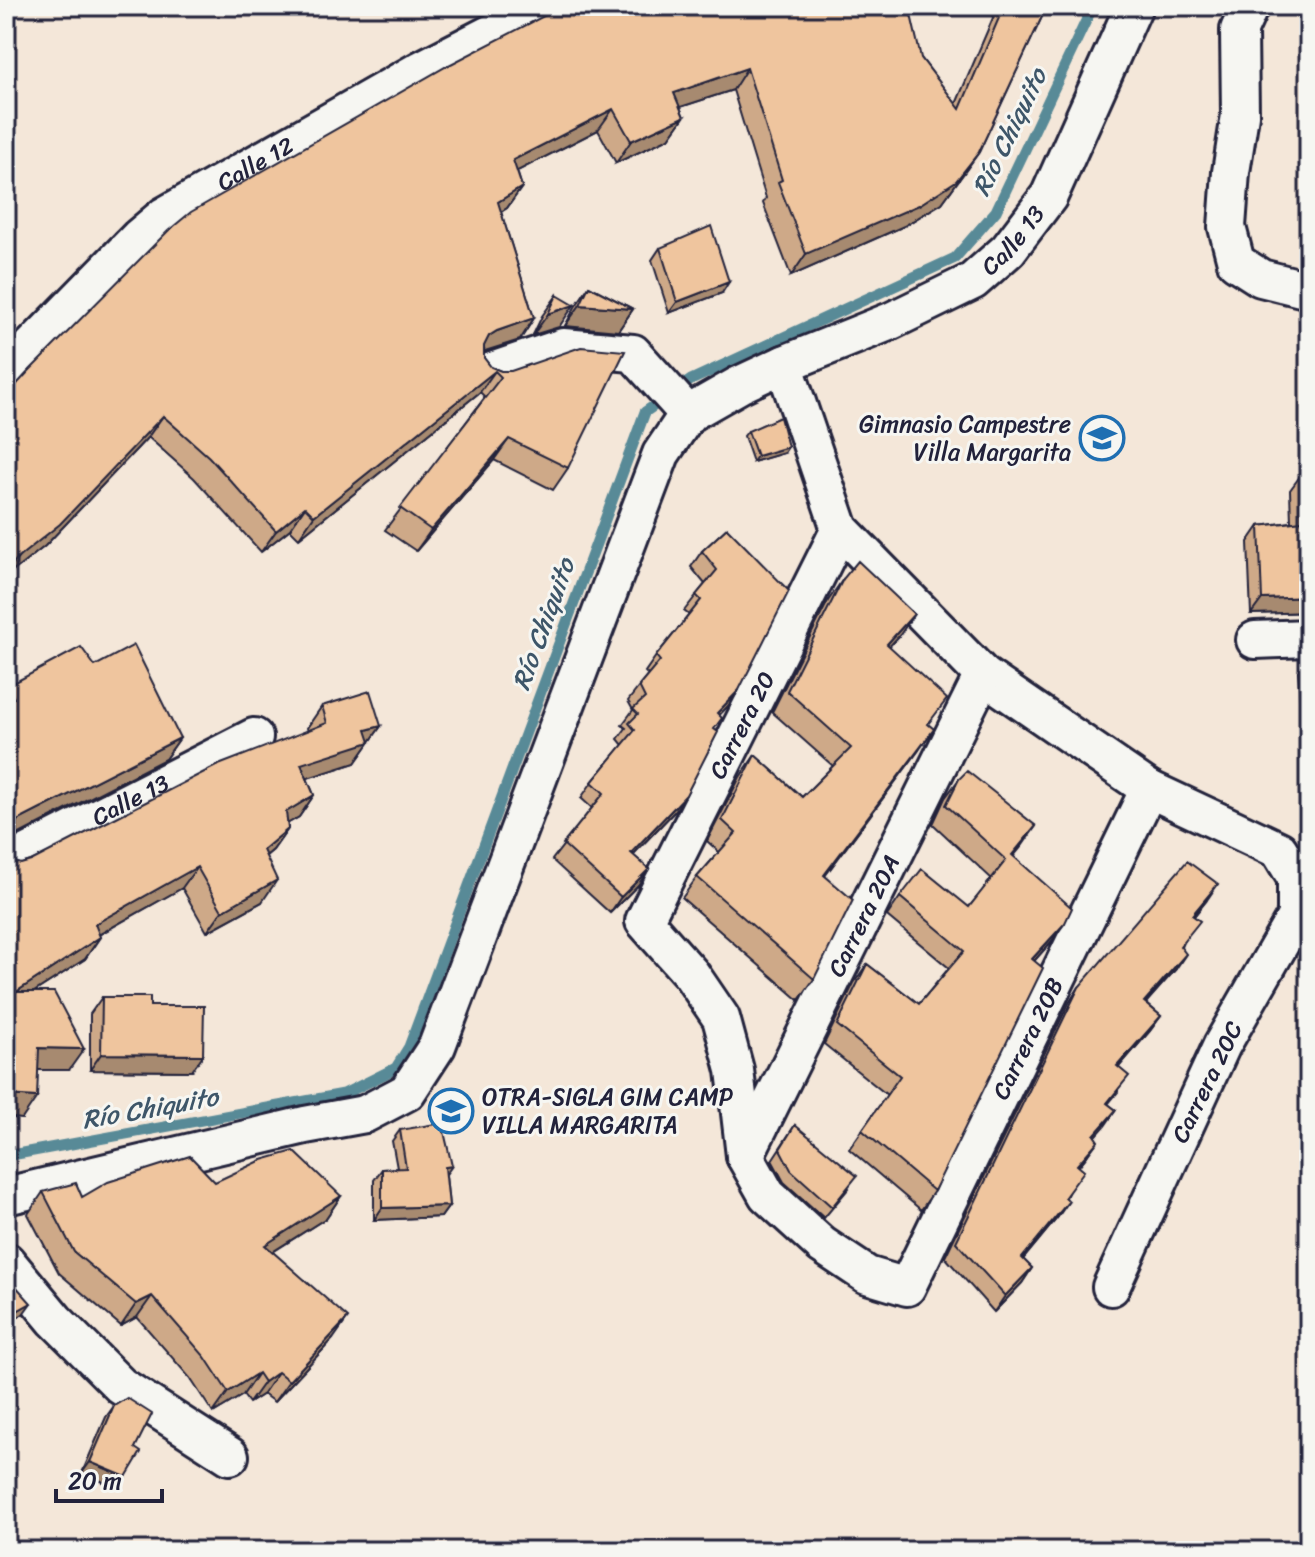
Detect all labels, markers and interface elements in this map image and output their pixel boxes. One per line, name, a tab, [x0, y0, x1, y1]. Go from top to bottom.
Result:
water label: Río Chiquito	[958, 59, 1061, 204]
street label: Calle 12	[209, 125, 302, 203]
street label: Calle 13	[971, 196, 1056, 286]
place label: Gimnasio Campestre Villa Margarita	[859, 403, 1071, 473]
school or university icon: Gimnasio Campestre Villa Margarita	[1078, 414, 1126, 462]
water label: Río Chiquito	[498, 550, 589, 696]
street label: Carrera 20	[697, 664, 787, 786]
street label: Calle 13	[84, 763, 177, 838]
street label: Carrera 20A	[816, 847, 912, 984]
street label: Carrera 20B	[980, 970, 1075, 1107]
street label: Carrera 20C	[1159, 1014, 1255, 1150]
water label: Río Chiquito	[78, 1073, 223, 1143]
place label: OTRA-SIGLA GIM CAMP VILLA MARGARITA	[482, 1076, 734, 1146]
school or university icon: OTRA-SIGLA GIM CAMP VILLA MARGARITA	[427, 1087, 475, 1135]
scale bar	[56, 1453, 162, 1503]
text: 20 m	[68, 1460, 122, 1502]

